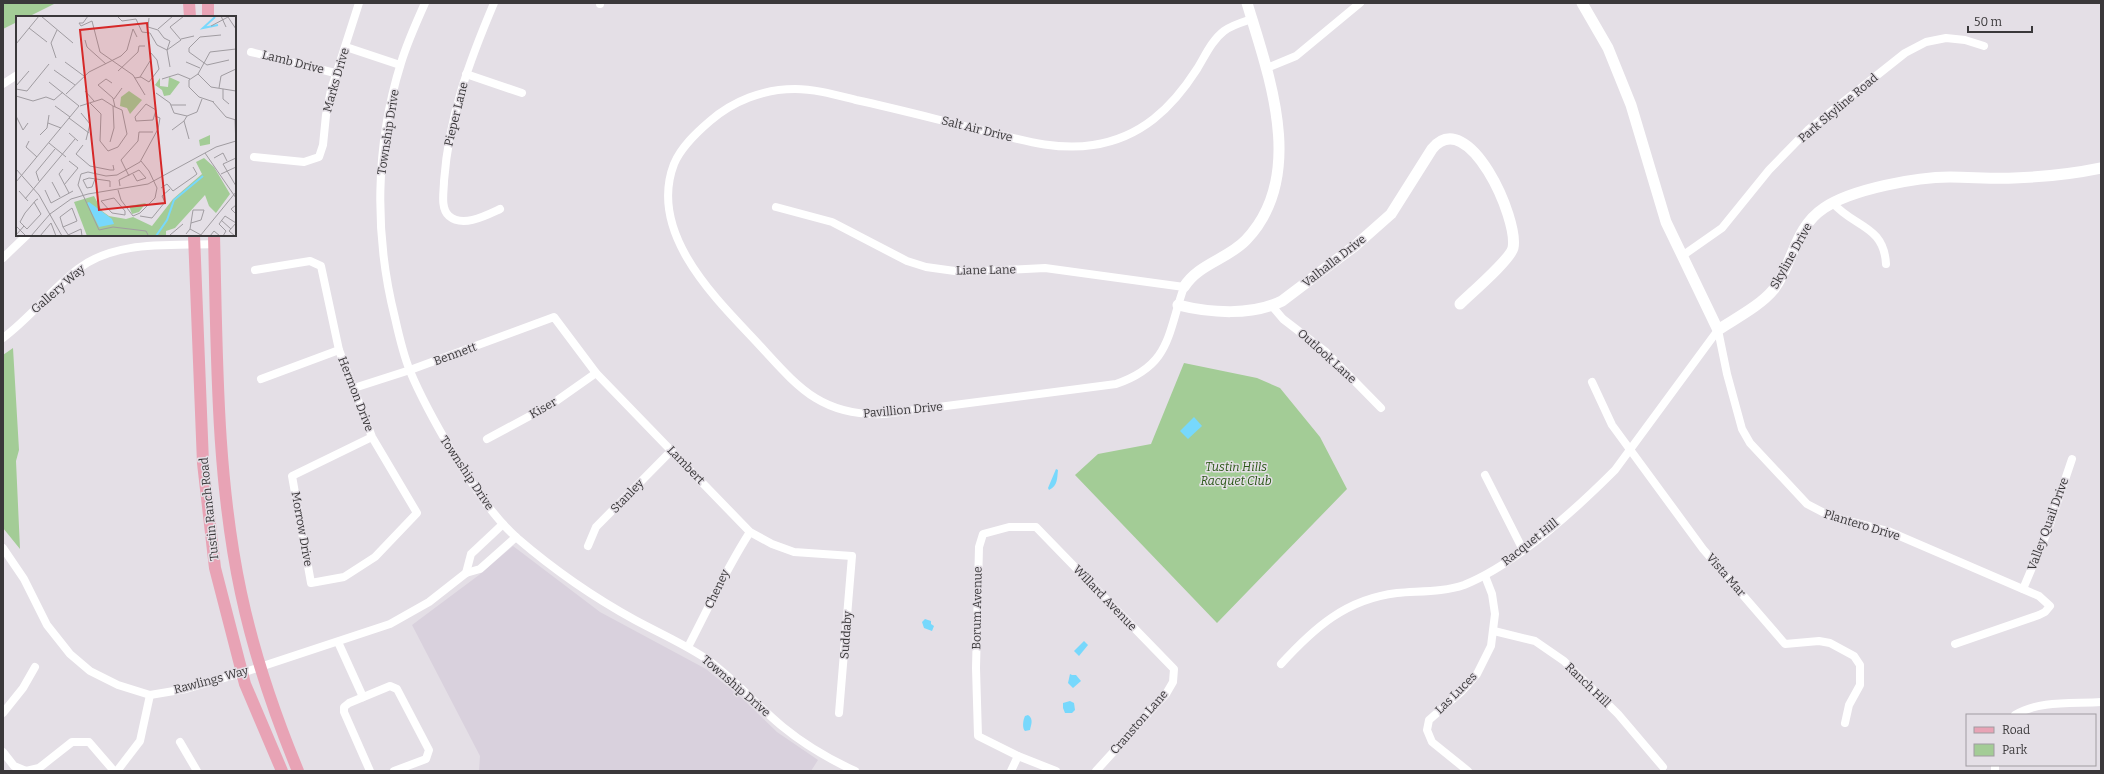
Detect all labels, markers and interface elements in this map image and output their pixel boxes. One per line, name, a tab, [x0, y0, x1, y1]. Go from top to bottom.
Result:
scale bar	[1968, 8, 2032, 34]
text: 50 m	[1974, 15, 2003, 29]
inset map	[16, 16, 236, 236]
street label: Marks Drive	[320, 46, 352, 114]
street label: Lamb Drive	[261, 48, 325, 76]
street label: Park Skyline Road	[1795, 71, 1881, 145]
street label: Pieper Lane	[441, 80, 471, 148]
street label: Township Drive	[374, 88, 402, 176]
street label: Salt Air Drive	[940, 113, 1014, 145]
street label: Skyline Drive	[1767, 221, 1815, 291]
street label: Valhalla Drive	[1299, 232, 1369, 290]
street label: Gallery Way	[28, 261, 88, 316]
street label: Liane Lane	[956, 262, 1016, 278]
street label: Outlook Lane	[1295, 326, 1359, 386]
street label: Bennett	[432, 340, 479, 368]
street label: Hermon Drive	[335, 355, 377, 433]
street label: Kiser	[527, 394, 560, 421]
street label: Pavillion Drive	[863, 400, 943, 420]
street label: Township Drive	[437, 433, 497, 513]
street label: Lambert	[664, 443, 708, 487]
street label: Tustin Ranch Road	[197, 457, 221, 561]
park label: Tustin Hills Racquet Club	[1200, 460, 1272, 488]
street label: Stanley	[608, 476, 647, 516]
street label: Valley Quail Drive	[2025, 476, 2071, 572]
street label: Morrow Drive	[289, 490, 315, 568]
street label: Plantero Drive	[1822, 507, 1902, 543]
street label: Racquet Hill	[1499, 515, 1561, 568]
street label: Vista Mar	[1703, 551, 1749, 600]
street label: Willard Avenue	[1070, 562, 1140, 634]
street label: Borum Avenue	[969, 566, 985, 650]
street label: Cheney	[702, 567, 732, 611]
street label: Suddaby	[837, 610, 855, 659]
street label: Township Drive	[699, 652, 773, 720]
street label: Ranch Hill	[1562, 660, 1614, 710]
street label: Rawlings Way	[172, 663, 250, 697]
street label: Las Luces	[1432, 669, 1480, 717]
street label: Cranston Lane	[1107, 687, 1171, 757]
legend	[1966, 714, 2096, 766]
text: Road	[2002, 723, 2030, 737]
text: Park	[2002, 743, 2028, 757]

